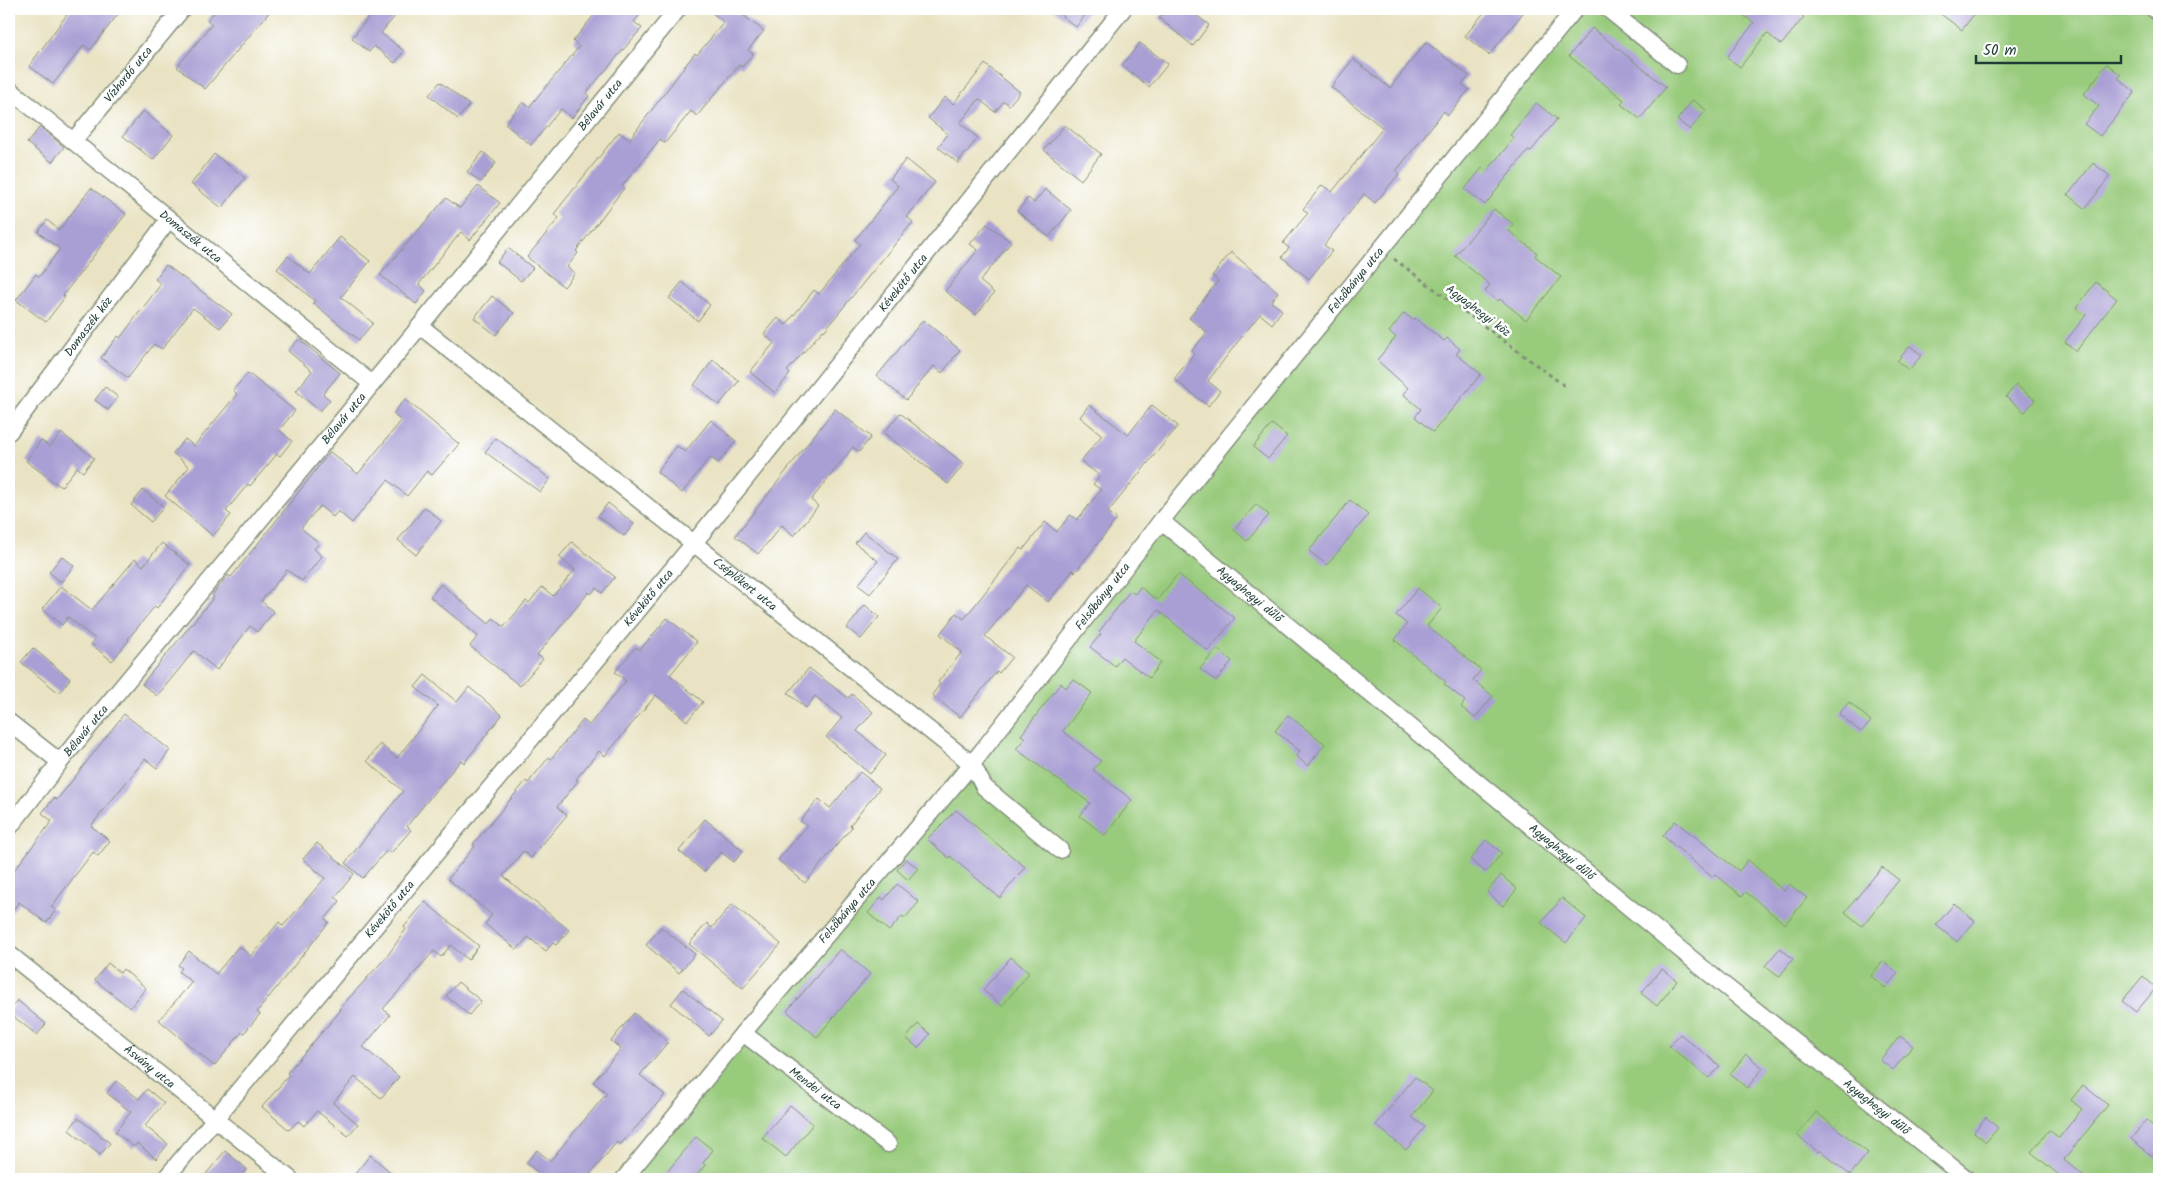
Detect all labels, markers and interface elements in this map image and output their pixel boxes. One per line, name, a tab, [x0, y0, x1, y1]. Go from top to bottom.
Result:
scale bar	[1976, 32, 2120, 64]
text: 50 m	[1983, 39, 2017, 63]
street label: Vízhordó utca	[99, 42, 157, 107]
street label: Bélavár utca	[573, 74, 627, 135]
street label: Domaszék utca	[155, 205, 226, 268]
street label: Felsőbánya utca	[1323, 243, 1389, 318]
street label: Kévekötő utca	[874, 249, 933, 316]
street label: Agyaghegyi köz	[1441, 280, 1515, 342]
street label: Domaszék köz	[59, 292, 117, 360]
street label: Bélavár utca	[316, 388, 371, 449]
street label: Cséplőkert utca	[709, 552, 782, 616]
street label: Felsőbánya utca	[1070, 558, 1135, 634]
street label: Agyaghegyi dűlő	[1212, 561, 1288, 628]
street label: Kévekötő utca	[619, 564, 678, 631]
street label: Bélavár utca	[59, 700, 113, 761]
street label: Agyaghegyi dűlő	[1525, 819, 1601, 886]
street label: Felsőbánya utca	[814, 873, 881, 948]
street label: Kévekötő utca	[360, 876, 419, 942]
street label: Ásvány utca	[120, 1040, 180, 1093]
street label: Mendei utca	[785, 1062, 846, 1115]
street label: Agyaghegyi dűlő	[1839, 1074, 1915, 1141]

